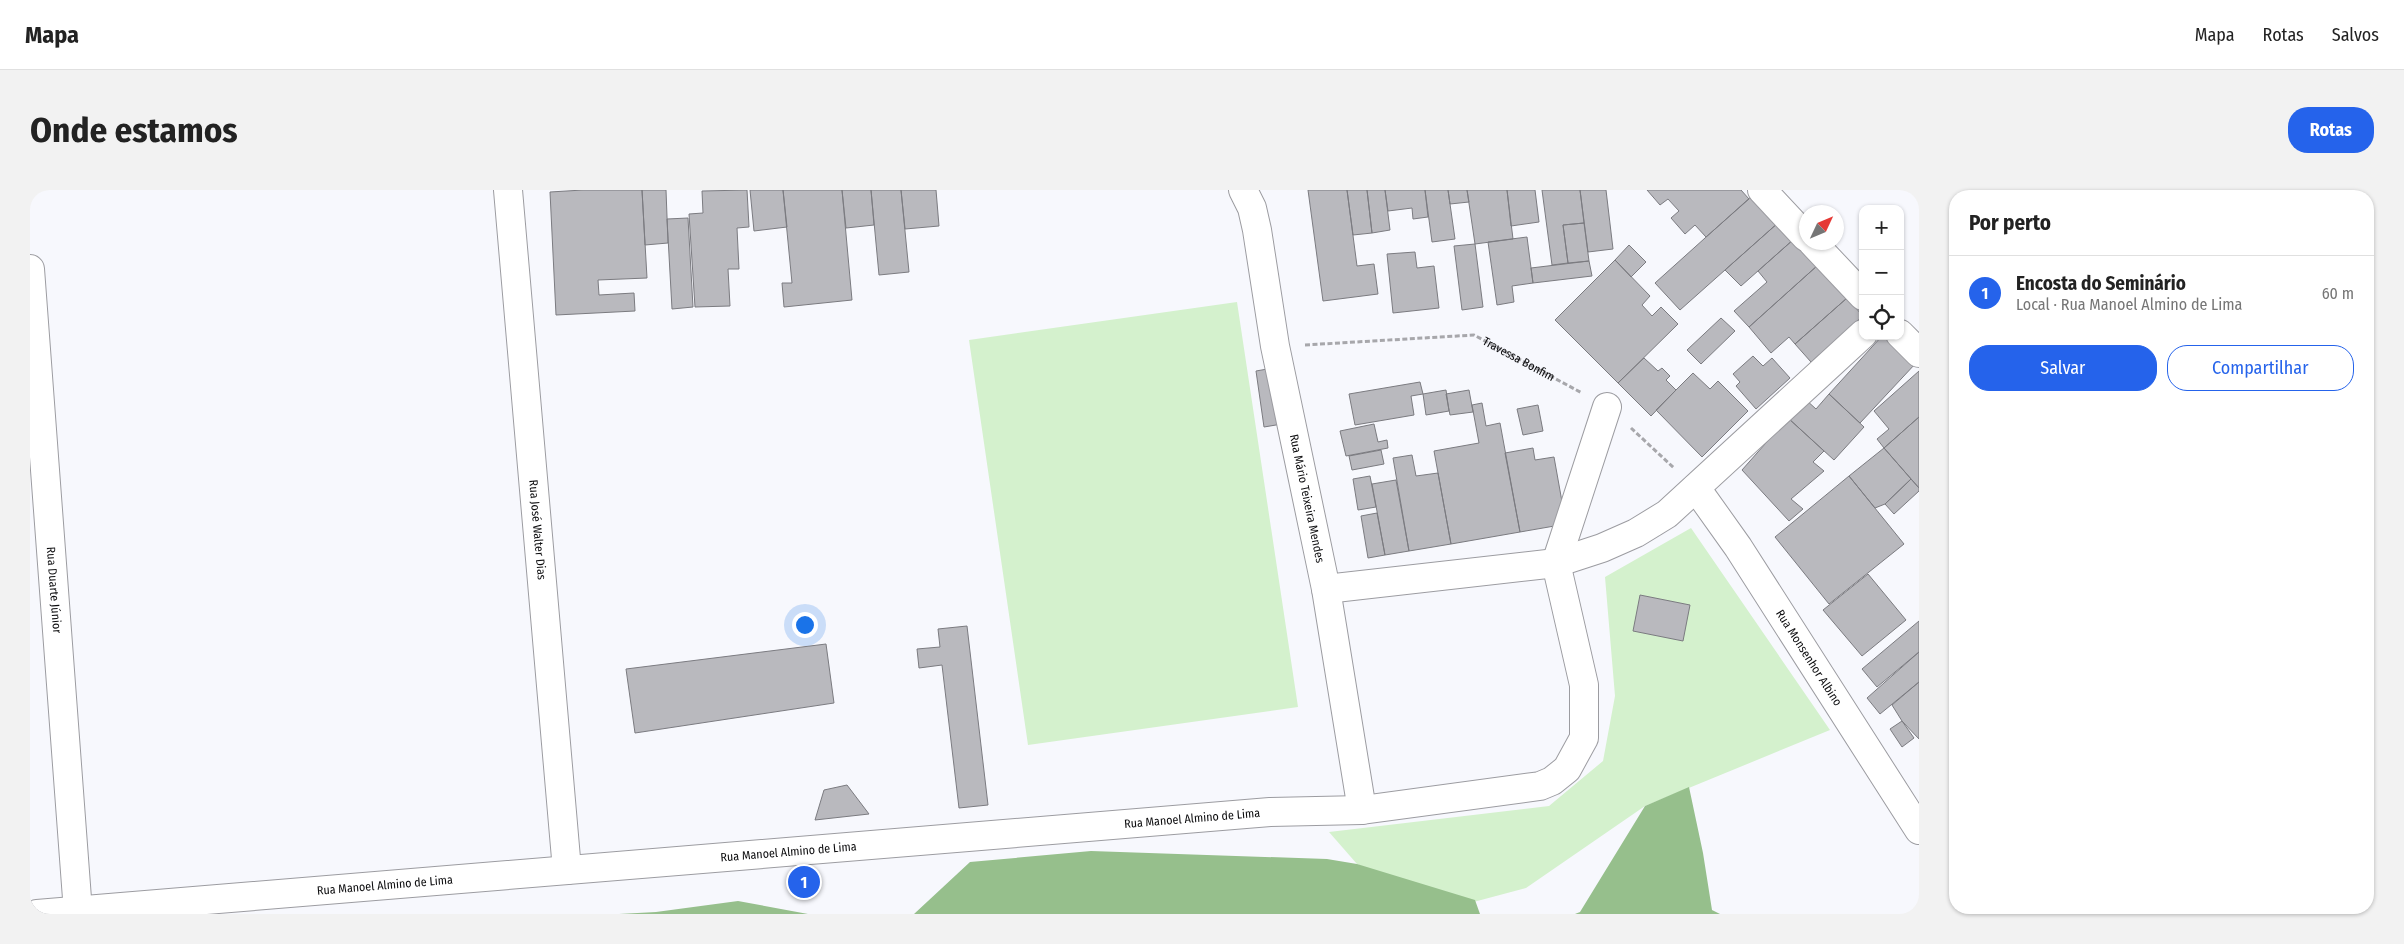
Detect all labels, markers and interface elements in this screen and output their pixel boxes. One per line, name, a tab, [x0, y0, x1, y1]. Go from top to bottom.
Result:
text: Mapa	[25, 21, 79, 49]
text: Mapa	[2195, 24, 2235, 46]
text: Rotas	[2263, 24, 2304, 46]
text: Salvos	[2332, 24, 2379, 46]
button: Rotas	[2288, 107, 2374, 153]
text: Onde estamos	[30, 109, 238, 151]
north arrow	[1799, 205, 1844, 250]
map controls	[1859, 205, 1904, 340]
button: +	[1859, 205, 1904, 250]
text: Por perto	[1969, 210, 2051, 236]
button: −	[1859, 250, 1904, 295]
text: Encosta do Seminário	[2016, 272, 2186, 295]
text: 1	[1982, 284, 1988, 303]
text: 60 m	[2322, 284, 2354, 303]
button: locate	[1859, 295, 1904, 340]
text: Local · Rua Manoel Almino de Lima	[2016, 295, 2242, 314]
street label: Travessa Bonfim	[1480, 334, 1557, 384]
button: Salvar	[1969, 345, 2157, 391]
button: Compartilhar	[2167, 345, 2354, 391]
street label: Rua Mário Teixeira Mendes	[1287, 433, 1327, 564]
street label: Rua José Walter Dias	[526, 479, 549, 580]
street label: Rua Duarte Júnior	[44, 546, 64, 635]
street label: Rua Monsenhor Albino	[1773, 607, 1845, 709]
your location	[792, 612, 818, 638]
street label: Rua Manoel Almino de Lima	[1123, 806, 1261, 831]
street label: Rua Manoel Almino de Lima	[720, 839, 857, 864]
pin: 1	[788, 863, 820, 901]
street label: Rua Manoel Almino de Lima	[316, 873, 454, 898]

